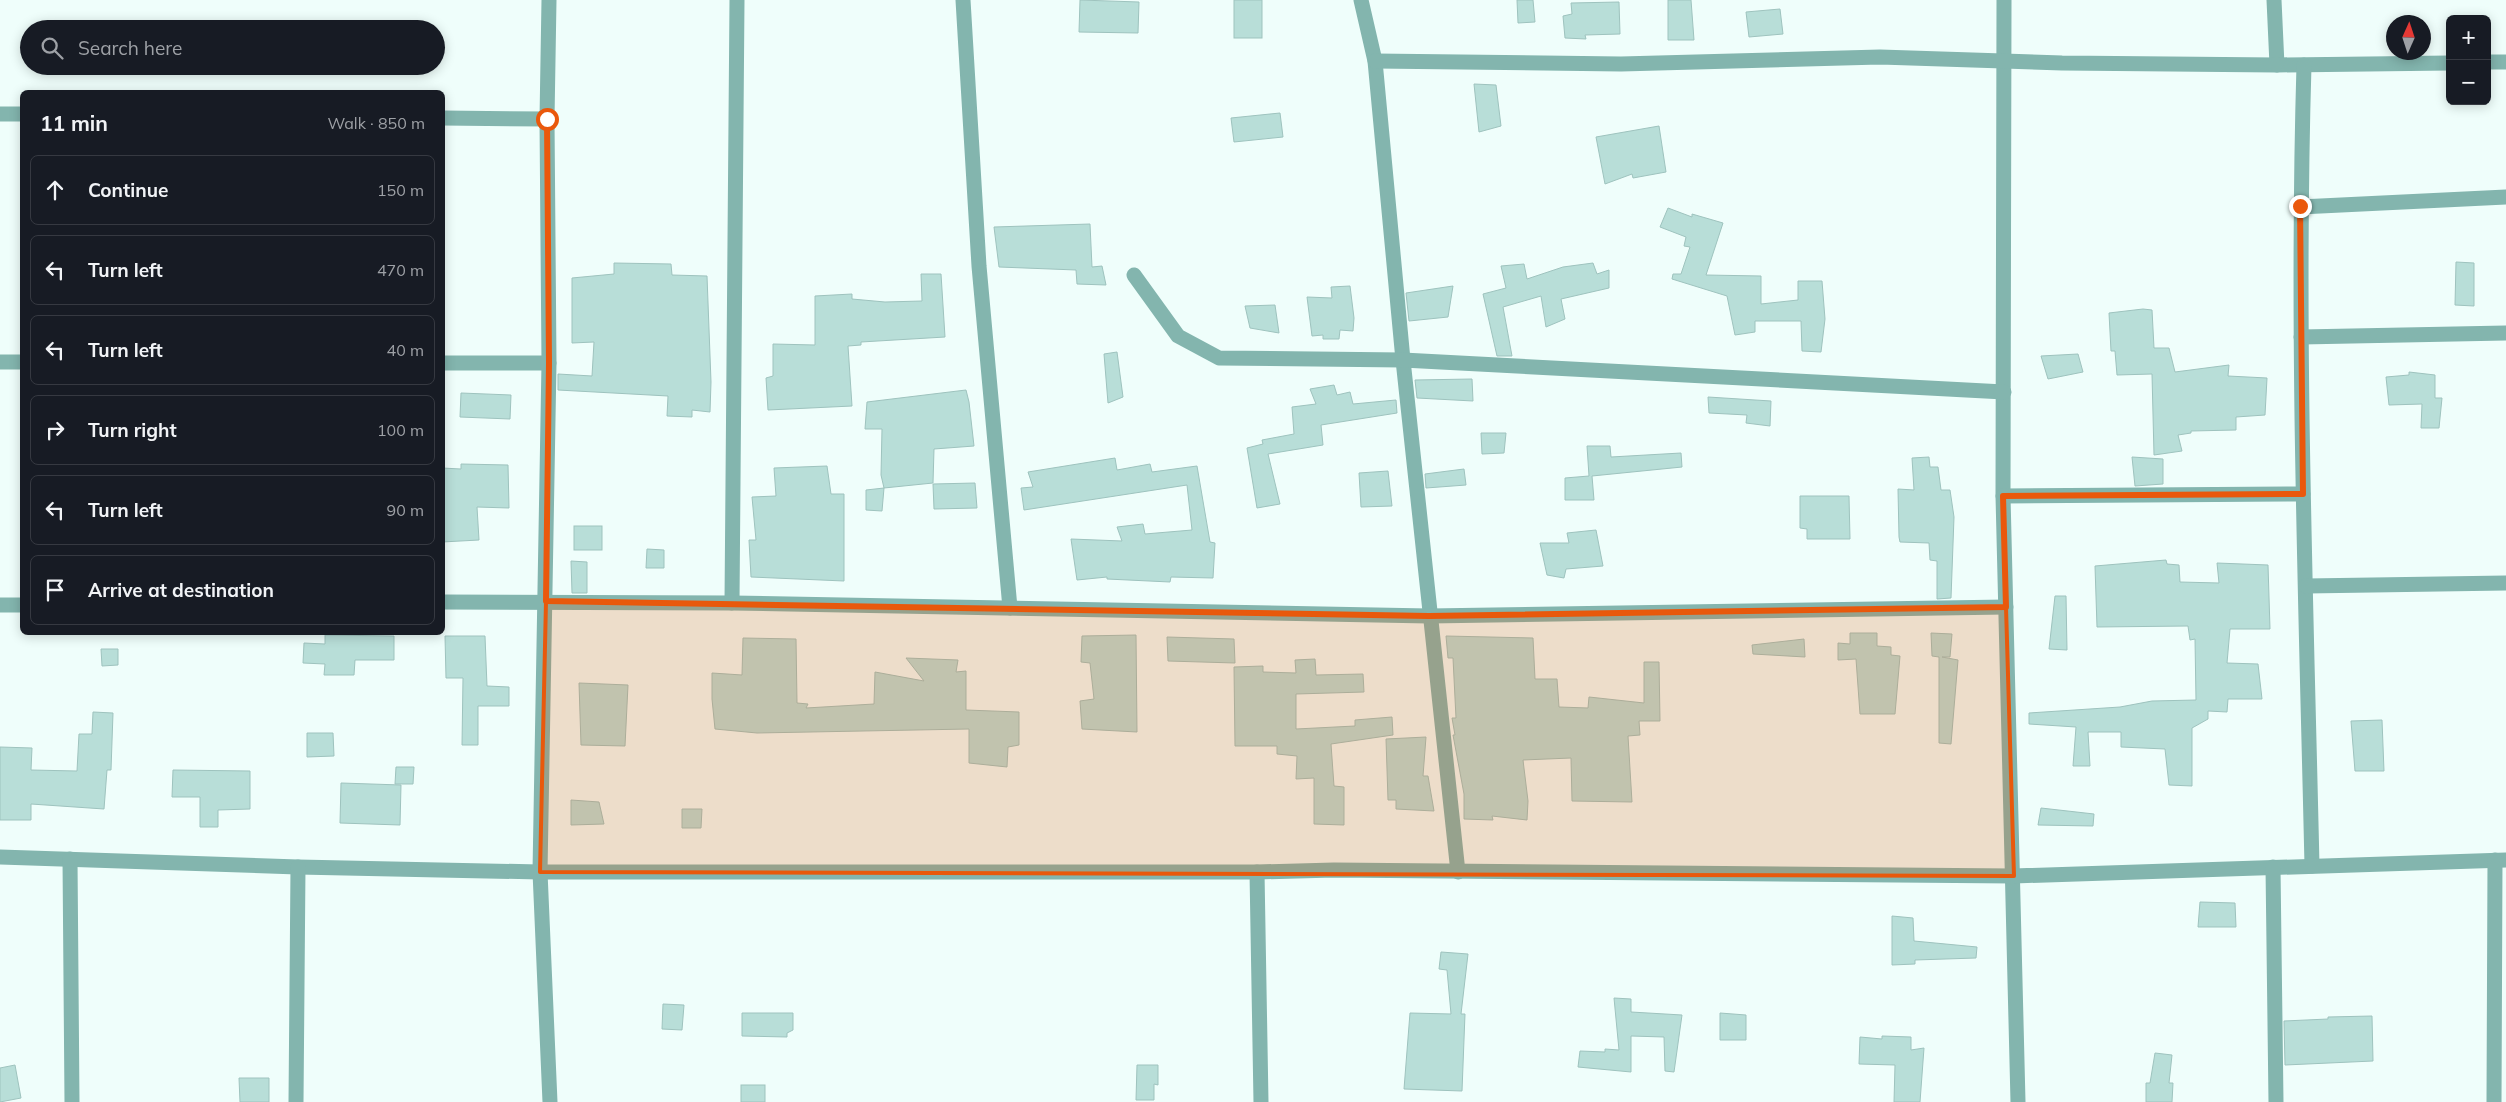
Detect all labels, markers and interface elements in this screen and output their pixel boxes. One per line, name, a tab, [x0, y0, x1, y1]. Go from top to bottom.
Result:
north arrow	[2386, 15, 2431, 60]
map controls	[2446, 15, 2491, 105]
button: +	[2446, 15, 2491, 60]
search box	[20, 20, 445, 75]
icon: search	[38, 34, 66, 62]
text: Search here	[78, 36, 182, 60]
button: −	[2446, 60, 2491, 105]
route start	[536, 108, 559, 131]
text: 11 min	[40, 110, 108, 136]
text: Walk · 850 m	[327, 113, 425, 133]
icon: ahead	[41, 176, 69, 204]
text: Continue	[88, 178, 168, 202]
text: 150 m	[377, 180, 424, 200]
route end	[2289, 195, 2312, 218]
icon: left	[41, 256, 69, 284]
text: Turn left	[88, 258, 163, 282]
text: 470 m	[377, 260, 424, 280]
icon: left	[41, 336, 69, 364]
text: Turn left	[88, 338, 163, 362]
text: 40 m	[387, 340, 424, 360]
icon: right	[41, 416, 69, 444]
text: Turn right	[88, 418, 177, 442]
text: 100 m	[377, 420, 424, 440]
icon: left	[41, 496, 69, 524]
text: Turn left	[88, 498, 163, 522]
text: 90 m	[387, 500, 424, 520]
icon: arrive	[41, 576, 69, 604]
text: Arrive at destination	[88, 578, 274, 602]

